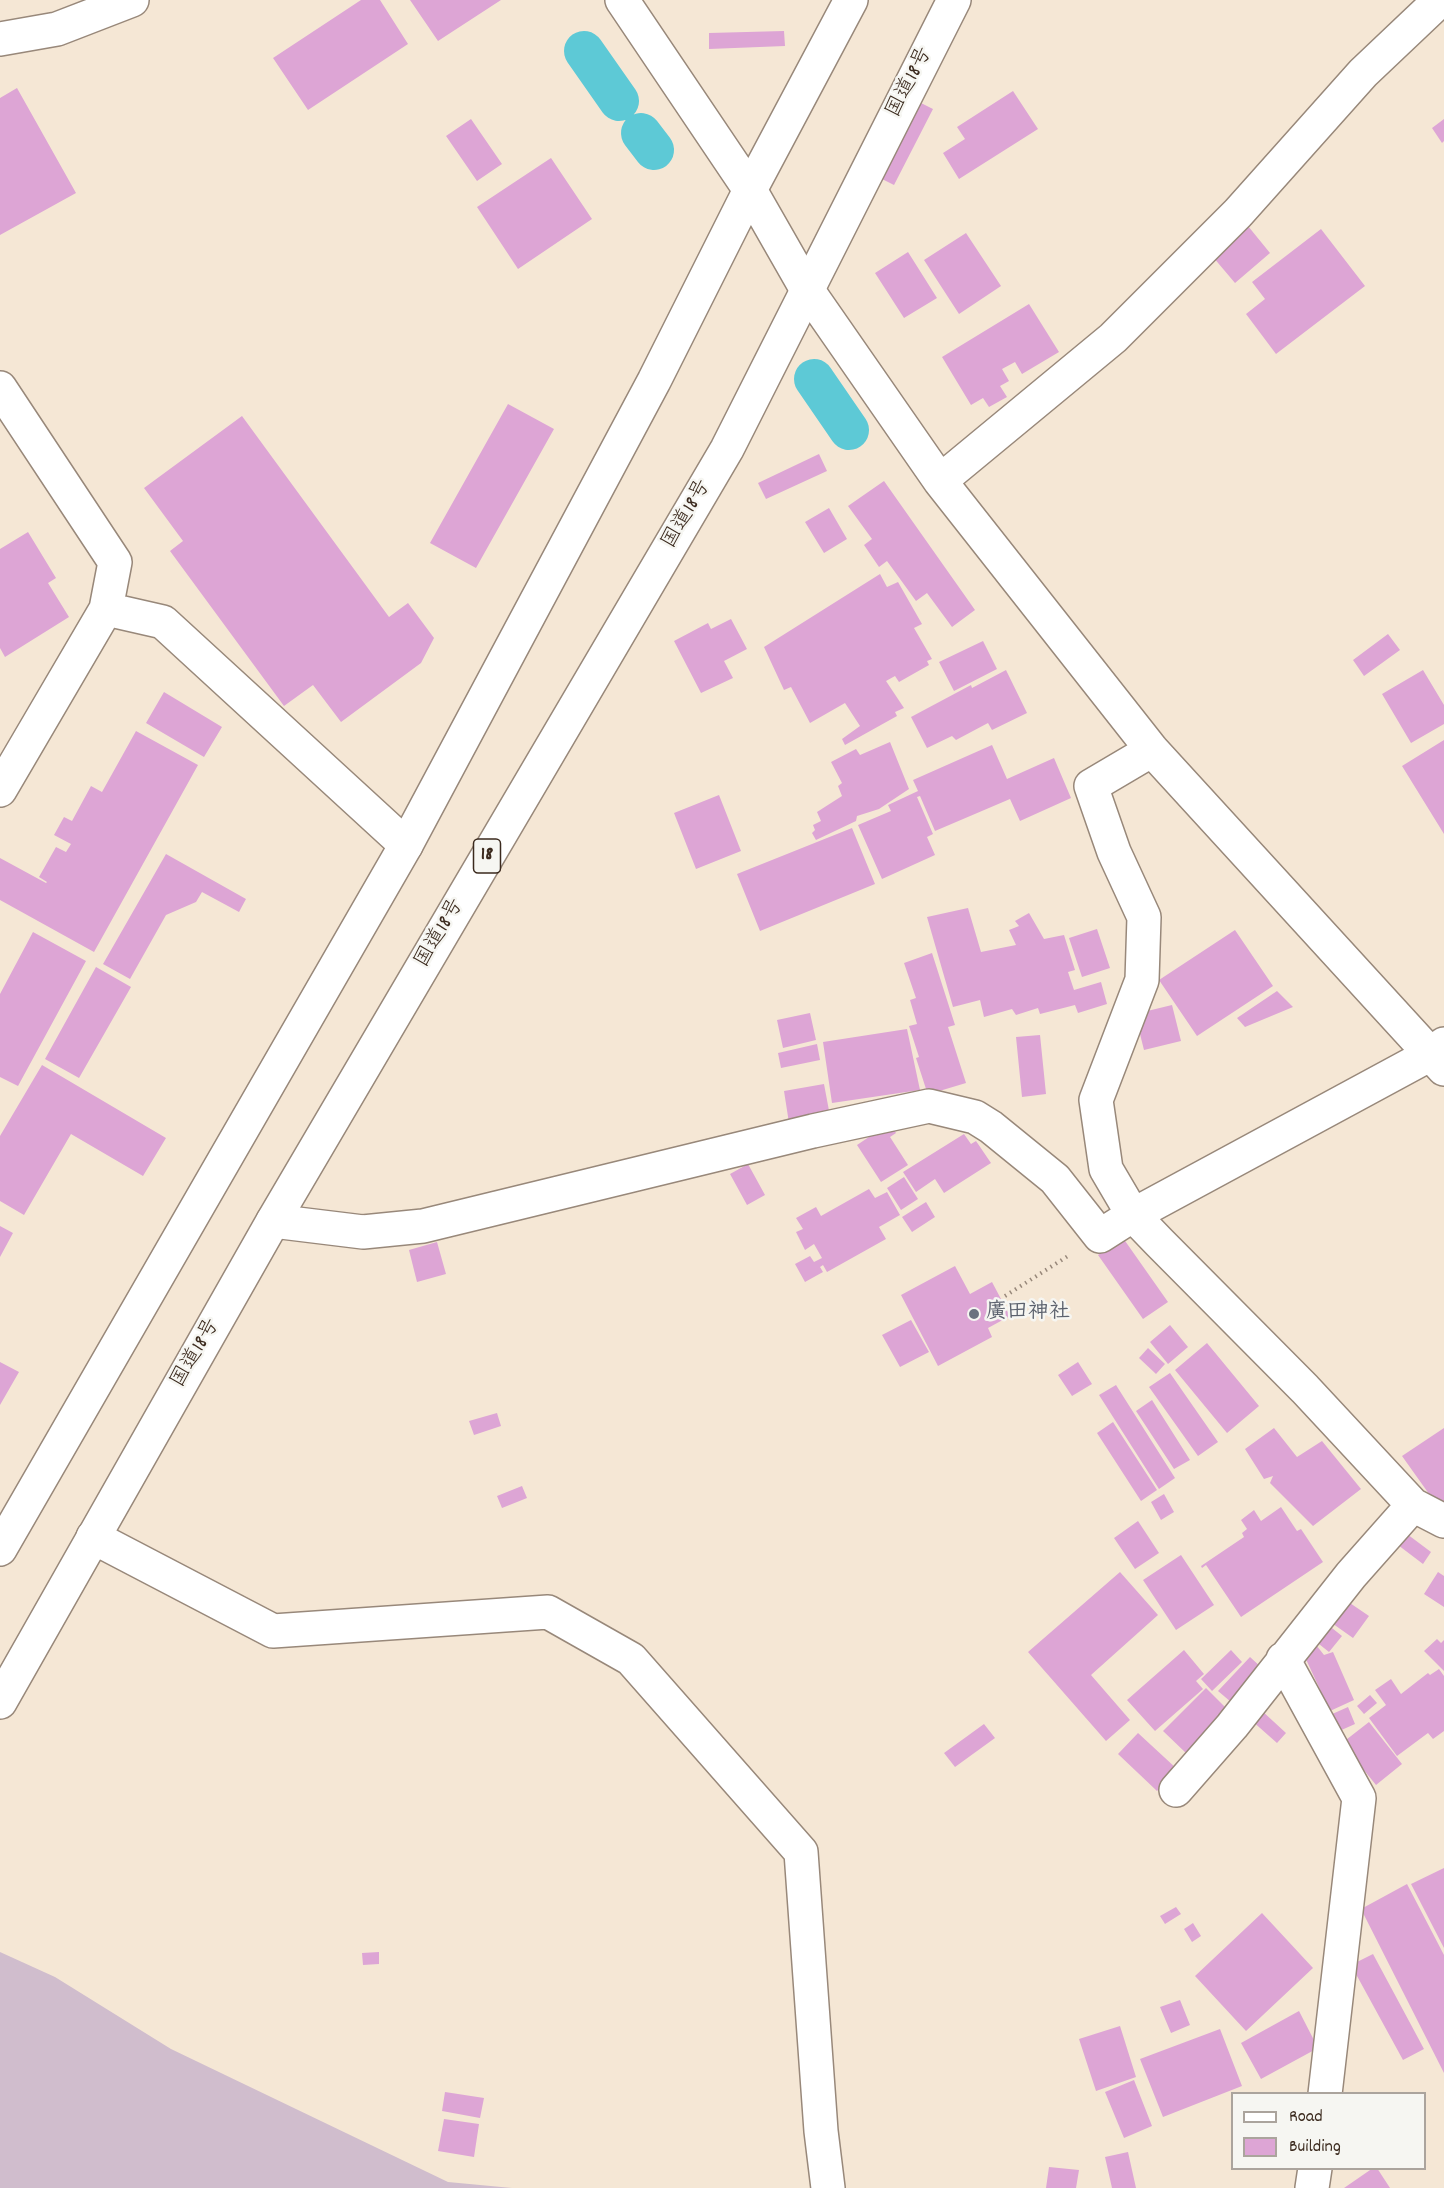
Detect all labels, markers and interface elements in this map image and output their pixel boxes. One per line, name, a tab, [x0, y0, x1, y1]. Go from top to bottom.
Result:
street label: 国道18号	[883, 43, 939, 123]
street label: 国道18号	[658, 476, 718, 554]
road number: 18	[474, 839, 500, 873]
street label: 国道18号	[411, 895, 471, 973]
place label: 廣田神社	[986, 1301, 1070, 1327]
marker: 廣田神社	[967, 1307, 981, 1321]
street label: 国道18号	[167, 1315, 227, 1393]
legend	[1231, 2092, 1426, 2170]
text: Road	[1289, 2105, 1323, 2130]
text: Building	[1289, 2135, 1341, 2160]

